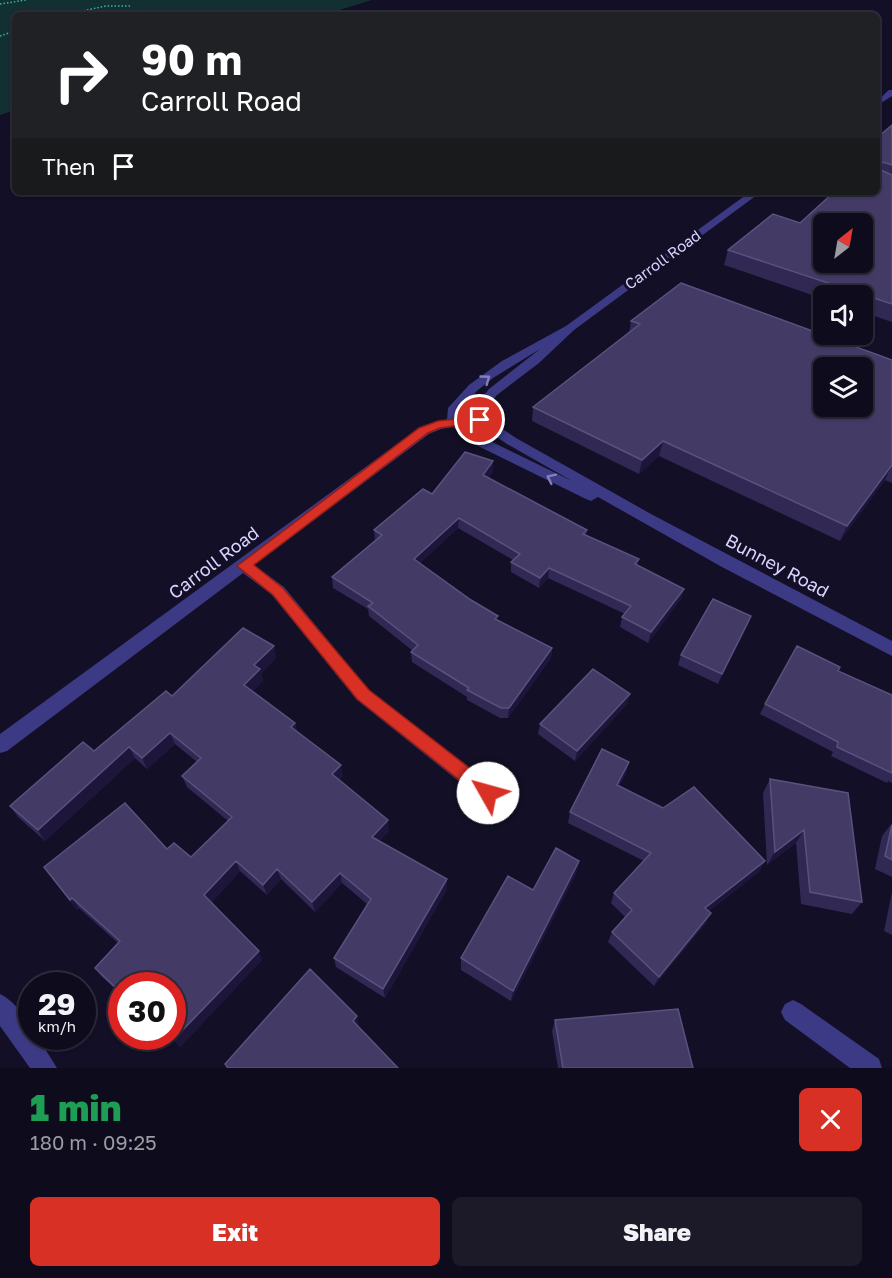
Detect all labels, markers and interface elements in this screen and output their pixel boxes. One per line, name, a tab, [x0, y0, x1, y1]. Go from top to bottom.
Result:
text: 90 m	[141, 34, 242, 84]
icon: right	[42, 36, 120, 114]
text: Carroll Road	[141, 85, 302, 117]
icon: arrive	[107, 150, 140, 183]
text: Then	[42, 153, 95, 180]
north arrow	[813, 213, 873, 273]
map controls	[813, 213, 873, 417]
street label: Carroll Road	[621, 226, 704, 293]
button: sound	[813, 285, 873, 345]
button: layers	[813, 357, 873, 417]
one-way arrow	[480, 375, 491, 386]
pin	[454, 394, 505, 445]
icon: arrive	[463, 403, 496, 436]
one-way arrow	[547, 473, 558, 485]
street label: Carroll Road	[164, 521, 263, 603]
street label: Bunney Road	[722, 529, 833, 602]
position arrow	[456, 761, 520, 825]
speed limit sign: 30	[108, 972, 186, 1050]
text: 29	[38, 986, 76, 1022]
text: km/h	[38, 1017, 76, 1035]
text: 1 min	[30, 1086, 121, 1129]
button: close	[799, 1088, 862, 1151]
text: 180 m · 09:25	[30, 1130, 157, 1154]
button: Exit	[30, 1197, 440, 1266]
button: Share	[452, 1197, 862, 1266]

